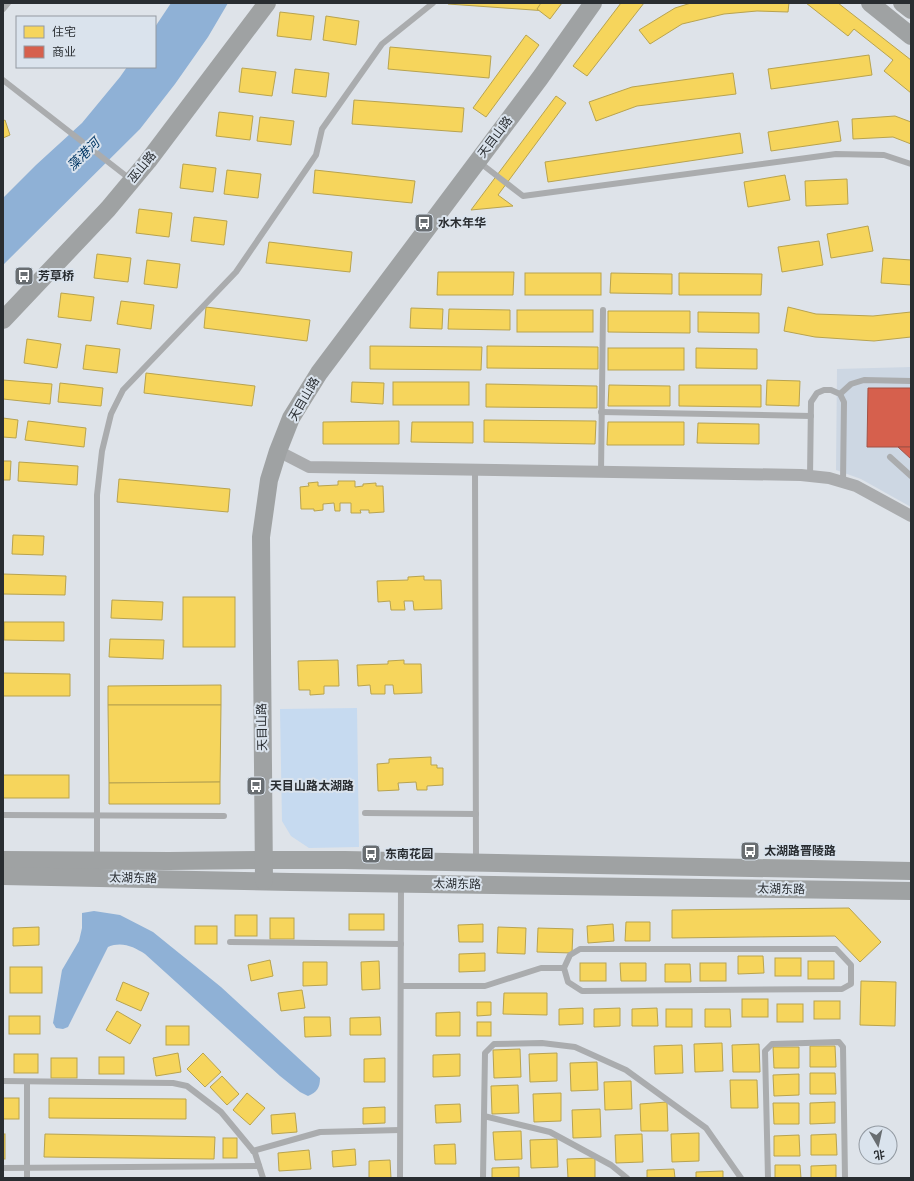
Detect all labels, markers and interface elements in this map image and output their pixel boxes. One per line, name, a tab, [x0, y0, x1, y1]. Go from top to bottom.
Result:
legend	[16, 16, 156, 68]
text: 住宅	[52, 24, 76, 39]
text: 商业	[52, 44, 76, 59]
street label: 天目山路	[474, 113, 515, 160]
water label: 藻港河	[64, 132, 105, 174]
street label: 巫山路	[124, 148, 159, 185]
bus stop icon: 水木年华	[413, 212, 435, 234]
place label: 水木年华	[438, 215, 486, 230]
bus stop icon: 芳草桥	[13, 265, 35, 287]
place label: 芳草桥	[38, 268, 74, 283]
street label: 天目山路	[285, 374, 322, 423]
street label: 天目山路	[254, 703, 269, 751]
bus stop icon: 天目山路太湖路	[245, 775, 267, 797]
place label: 天目山路太湖路	[270, 778, 354, 793]
bus stop icon: 太湖路晋陵路	[739, 840, 761, 862]
bus stop icon: 东南花园	[360, 843, 382, 865]
place label: 太湖路晋陵路	[764, 843, 836, 858]
place label: 东南花园	[385, 846, 433, 861]
street label: 太湖东路	[109, 870, 157, 885]
street label: 太湖东路	[433, 876, 481, 891]
street label: 太湖东路	[757, 881, 805, 896]
north arrow	[858, 1125, 898, 1165]
text: 北	[873, 1147, 886, 1163]

